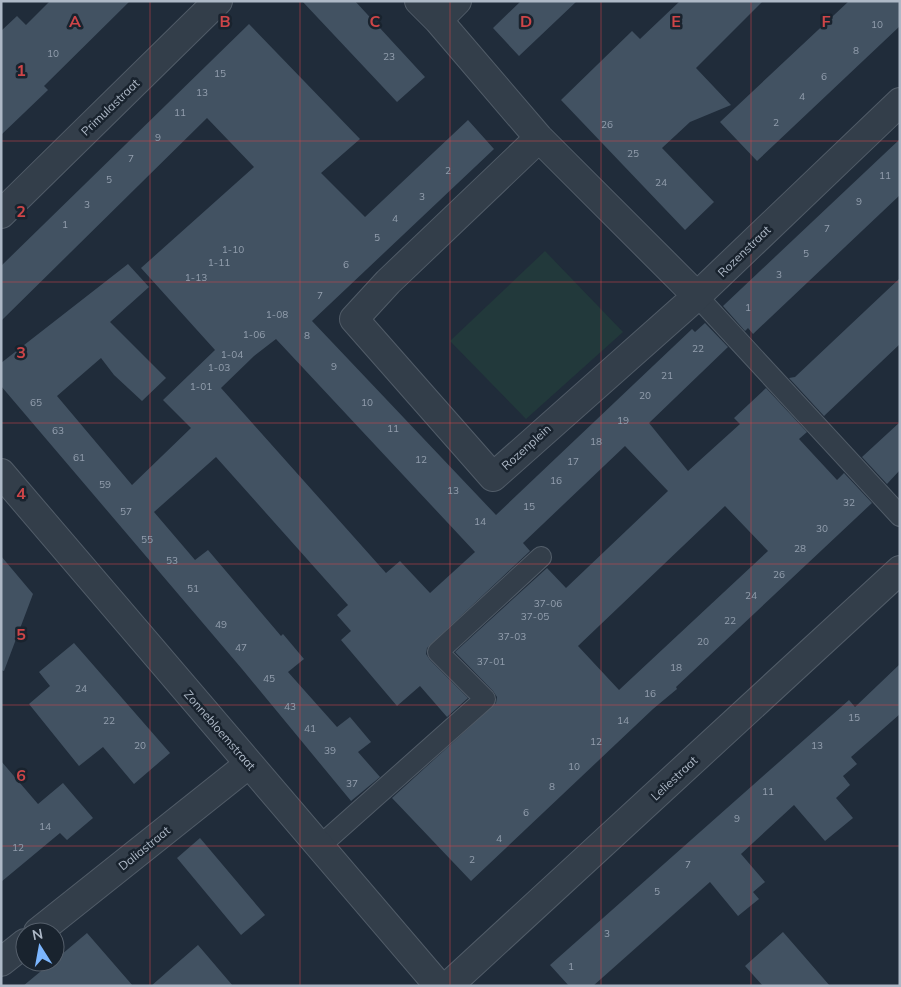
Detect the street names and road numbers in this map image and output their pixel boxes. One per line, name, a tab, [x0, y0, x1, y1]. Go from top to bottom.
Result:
street label: Primulastraat	[78, 75, 142, 139]
street label: Rozenstraat	[714, 222, 774, 280]
street label: Rozenplein	[498, 421, 554, 473]
street label: Zonnebloemstraat	[181, 687, 259, 773]
street label: Leliestraat	[648, 753, 700, 803]
street label: Daliastraat	[115, 823, 173, 873]

